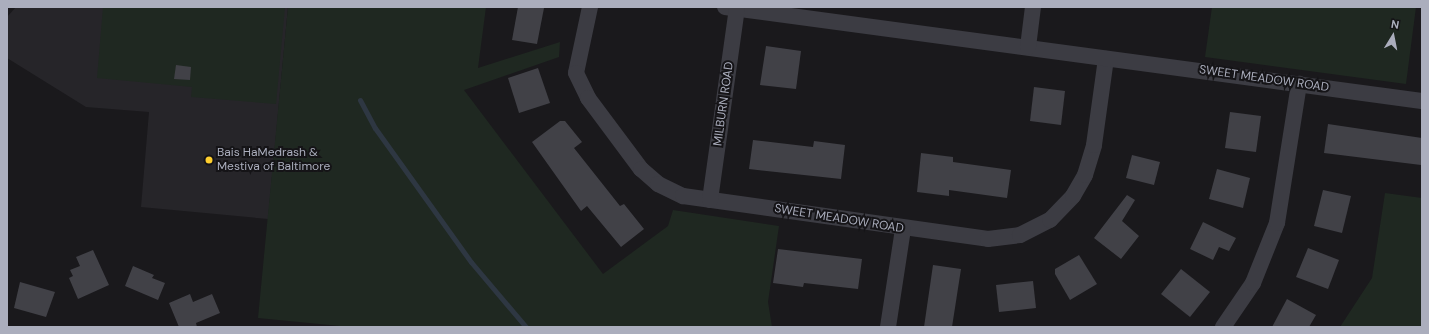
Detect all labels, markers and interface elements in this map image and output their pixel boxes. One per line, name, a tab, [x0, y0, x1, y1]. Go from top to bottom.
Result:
north arrow	[1373, 16, 1413, 56]
text: N	[1390, 17, 1400, 32]
street label: MILBURN ROAD	[711, 61, 737, 147]
street label: SWEET MEADOW ROAD	[1198, 63, 1330, 95]
place label: Bais HaMedrash & Mestiva of Baltimore	[217, 146, 330, 174]
marker: Bais HaMedrash & Mestiva of Baltimore	[204, 155, 214, 165]
street label: SWEET MEADOW ROAD	[773, 202, 905, 236]

